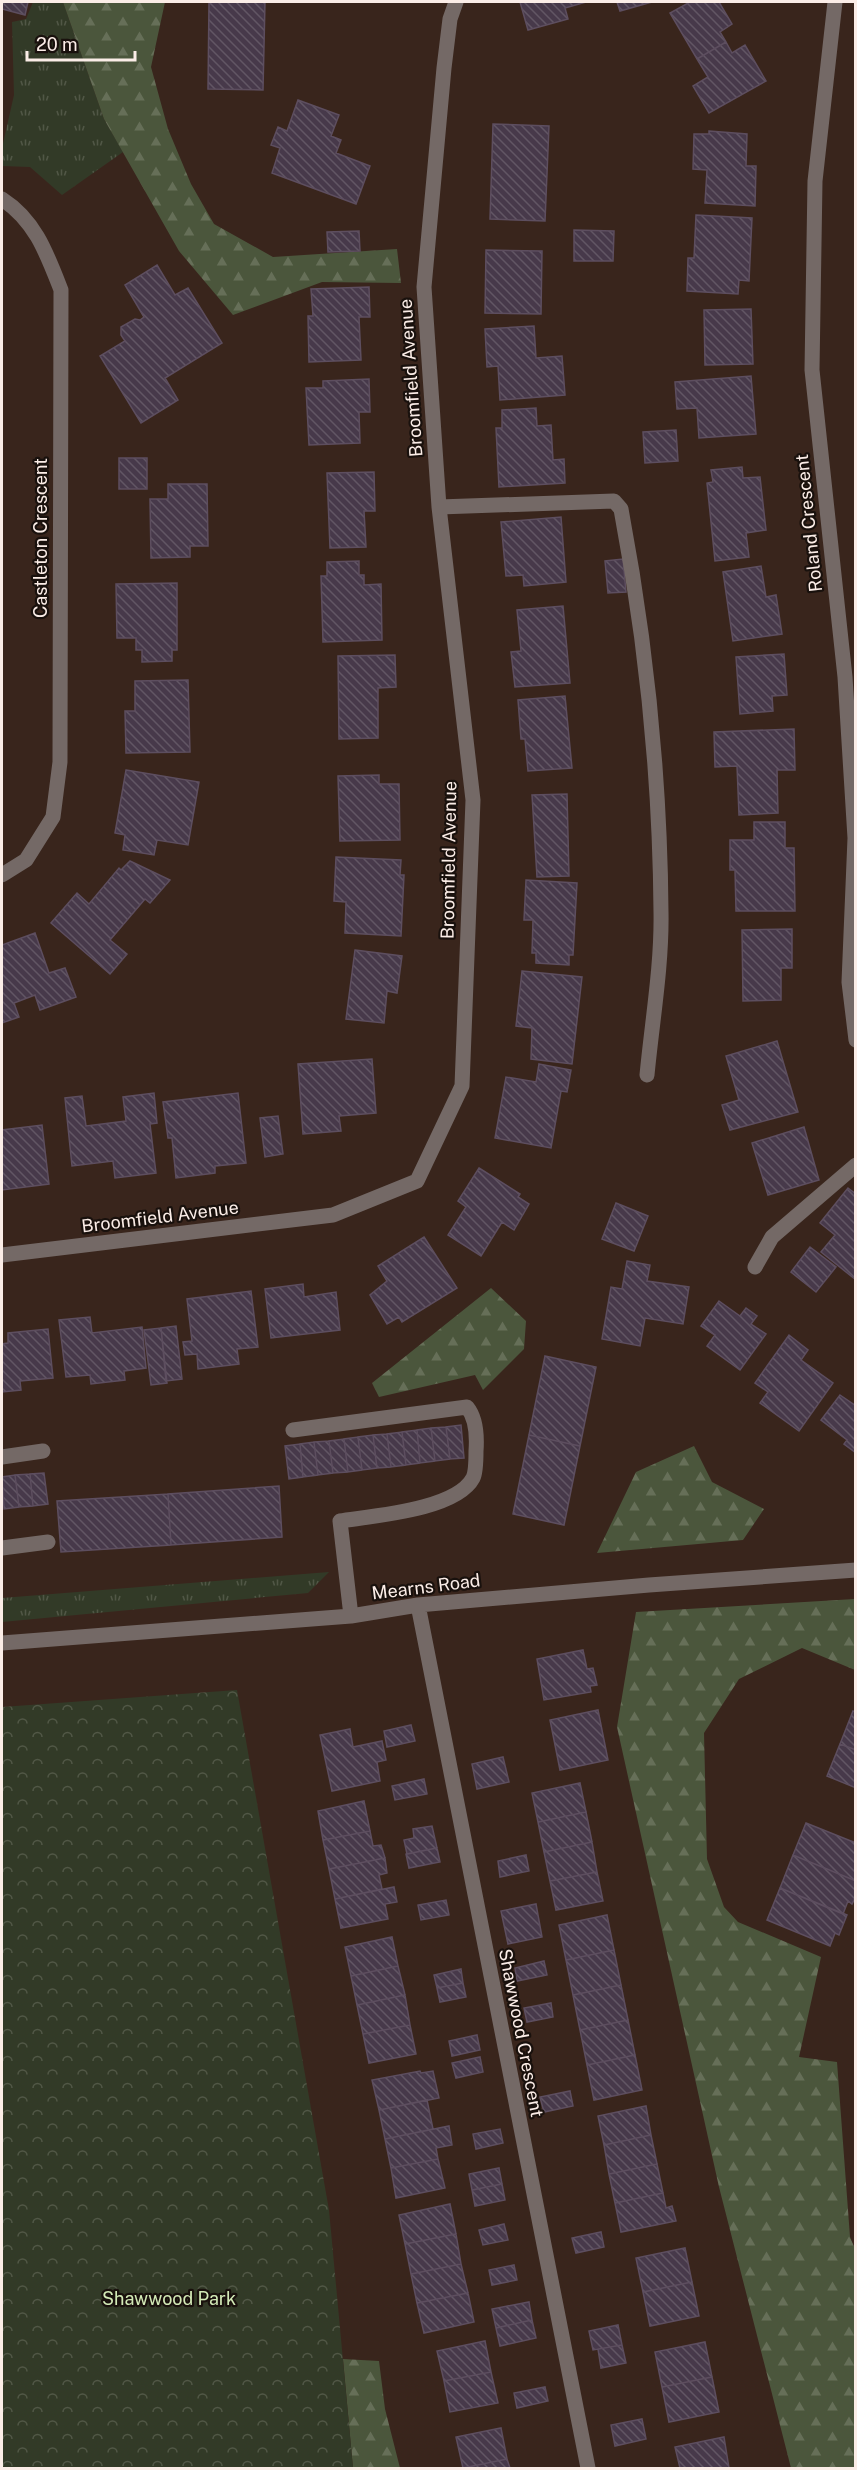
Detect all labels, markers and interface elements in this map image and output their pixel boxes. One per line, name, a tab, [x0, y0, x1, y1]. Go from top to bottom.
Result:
scale bar	[27, 24, 135, 62]
text: 20 m	[36, 34, 78, 55]
street label: Broomfield Avenue	[395, 298, 426, 458]
street label: Roland Crescent	[791, 453, 826, 593]
street label: Castleton Crescent	[30, 458, 51, 618]
street label: Broomfield Avenue	[437, 781, 460, 939]
street label: Broomfield Avenue	[80, 1196, 240, 1237]
street label: Mearns Road	[370, 1569, 481, 1604]
street label: Shawwood Crescent	[495, 1947, 548, 2119]
park label: Shawwood Park	[102, 2288, 236, 2309]

